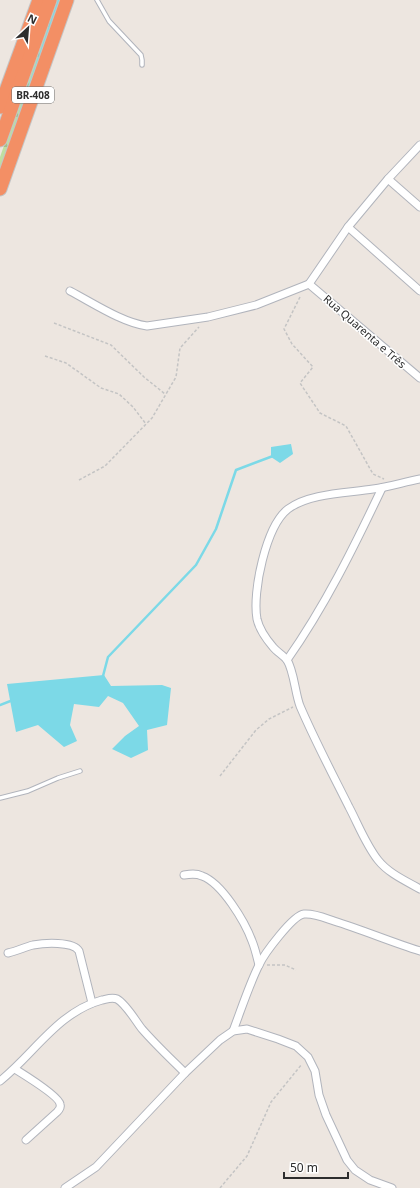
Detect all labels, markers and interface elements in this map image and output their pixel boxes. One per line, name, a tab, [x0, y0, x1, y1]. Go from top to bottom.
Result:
north arrow	[8, 8, 48, 48]
text: N	[25, 10, 40, 27]
road number: BR-408	[12, 87, 54, 103]
street label: Rua Quarenta e Três	[320, 291, 410, 371]
scale bar	[284, 1154, 348, 1180]
text: 50 m	[290, 1159, 318, 1176]

